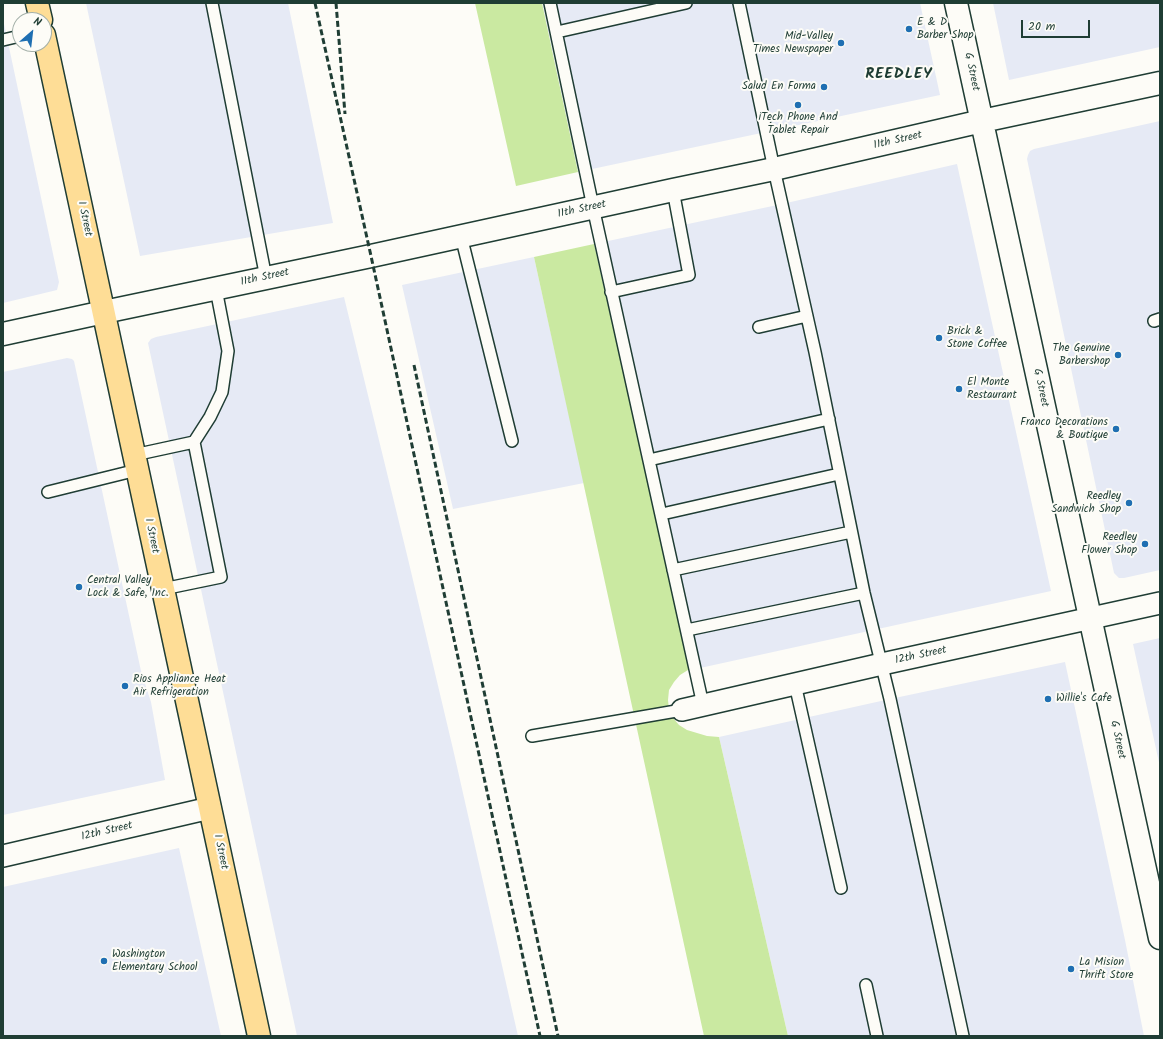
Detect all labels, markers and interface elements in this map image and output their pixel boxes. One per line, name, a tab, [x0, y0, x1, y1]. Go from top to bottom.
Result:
north arrow	[12, 12, 52, 52]
scale bar	[1023, 12, 1092, 38]
text: N	[30, 13, 44, 32]
place label: E & D Barber Shop	[917, 16, 974, 42]
text: 20 m	[1028, 17, 1055, 36]
marker: E & D Barber Shop	[904, 24, 914, 34]
place label: Mid-Valley Times Newspaper	[753, 30, 833, 56]
marker: Mid-Valley Times Newspaper	[836, 38, 846, 48]
street label: G Street	[960, 52, 982, 92]
district label: REEDLEY	[865, 66, 933, 84]
place label: Salud En Forma	[742, 80, 816, 94]
marker: Salud En Forma	[819, 82, 829, 92]
marker: iTech Phone And Tablet Repair	[793, 100, 803, 110]
place label: iTech Phone And Tablet Repair	[759, 111, 837, 137]
street label: 11th Street	[872, 129, 924, 153]
street label: 11th Street	[556, 198, 608, 222]
street label: I Street	[74, 200, 94, 238]
street label: 11th Street	[239, 266, 291, 290]
place label: Brick & Stone Coffee	[947, 325, 1007, 351]
marker: Brick & Stone Coffee	[934, 333, 944, 343]
place label: The Genuine Barbershop	[1053, 342, 1110, 368]
marker: The Genuine Barbershop	[1113, 350, 1123, 360]
street label: G Street	[1029, 368, 1051, 408]
place label: El Monte Restaurant	[967, 376, 1017, 402]
marker: El Monte Restaurant	[954, 384, 964, 394]
place label: Franco Decorations & Boutique	[1020, 416, 1108, 442]
marker: Franco Decorations & Boutique	[1111, 424, 1121, 434]
place label: Reedley Sandwich Shop	[1051, 490, 1121, 516]
marker: Reedley Sandwich Shop	[1124, 498, 1134, 508]
street label: I Street	[141, 517, 161, 555]
place label: Reedley Flower Shop	[1081, 531, 1137, 557]
marker: Reedley Flower Shop	[1140, 539, 1150, 549]
place label: Central Valley Lock & Safe, Inc.	[87, 574, 168, 600]
marker: Central Valley Lock & Safe, Inc.	[74, 582, 84, 592]
street label: 12th Street	[894, 644, 948, 668]
place label: Rios Appliance Heat Air Refrigeration	[133, 673, 226, 699]
marker: Rios Appliance Heat Air Refrigeration	[120, 681, 130, 691]
place label: Willie's Cafe	[1056, 692, 1112, 706]
marker: Willie's Cafe	[1043, 694, 1053, 704]
street label: G Street	[1106, 720, 1128, 760]
street label: 12th Street	[80, 820, 134, 844]
street label: I Street	[210, 833, 230, 871]
place label: Washington Elementary School	[112, 948, 198, 974]
marker: Washington Elementary School	[99, 956, 109, 966]
place label: La Mision Thrift Store	[1079, 956, 1134, 982]
marker: La Mision Thrift Store	[1066, 964, 1076, 974]

